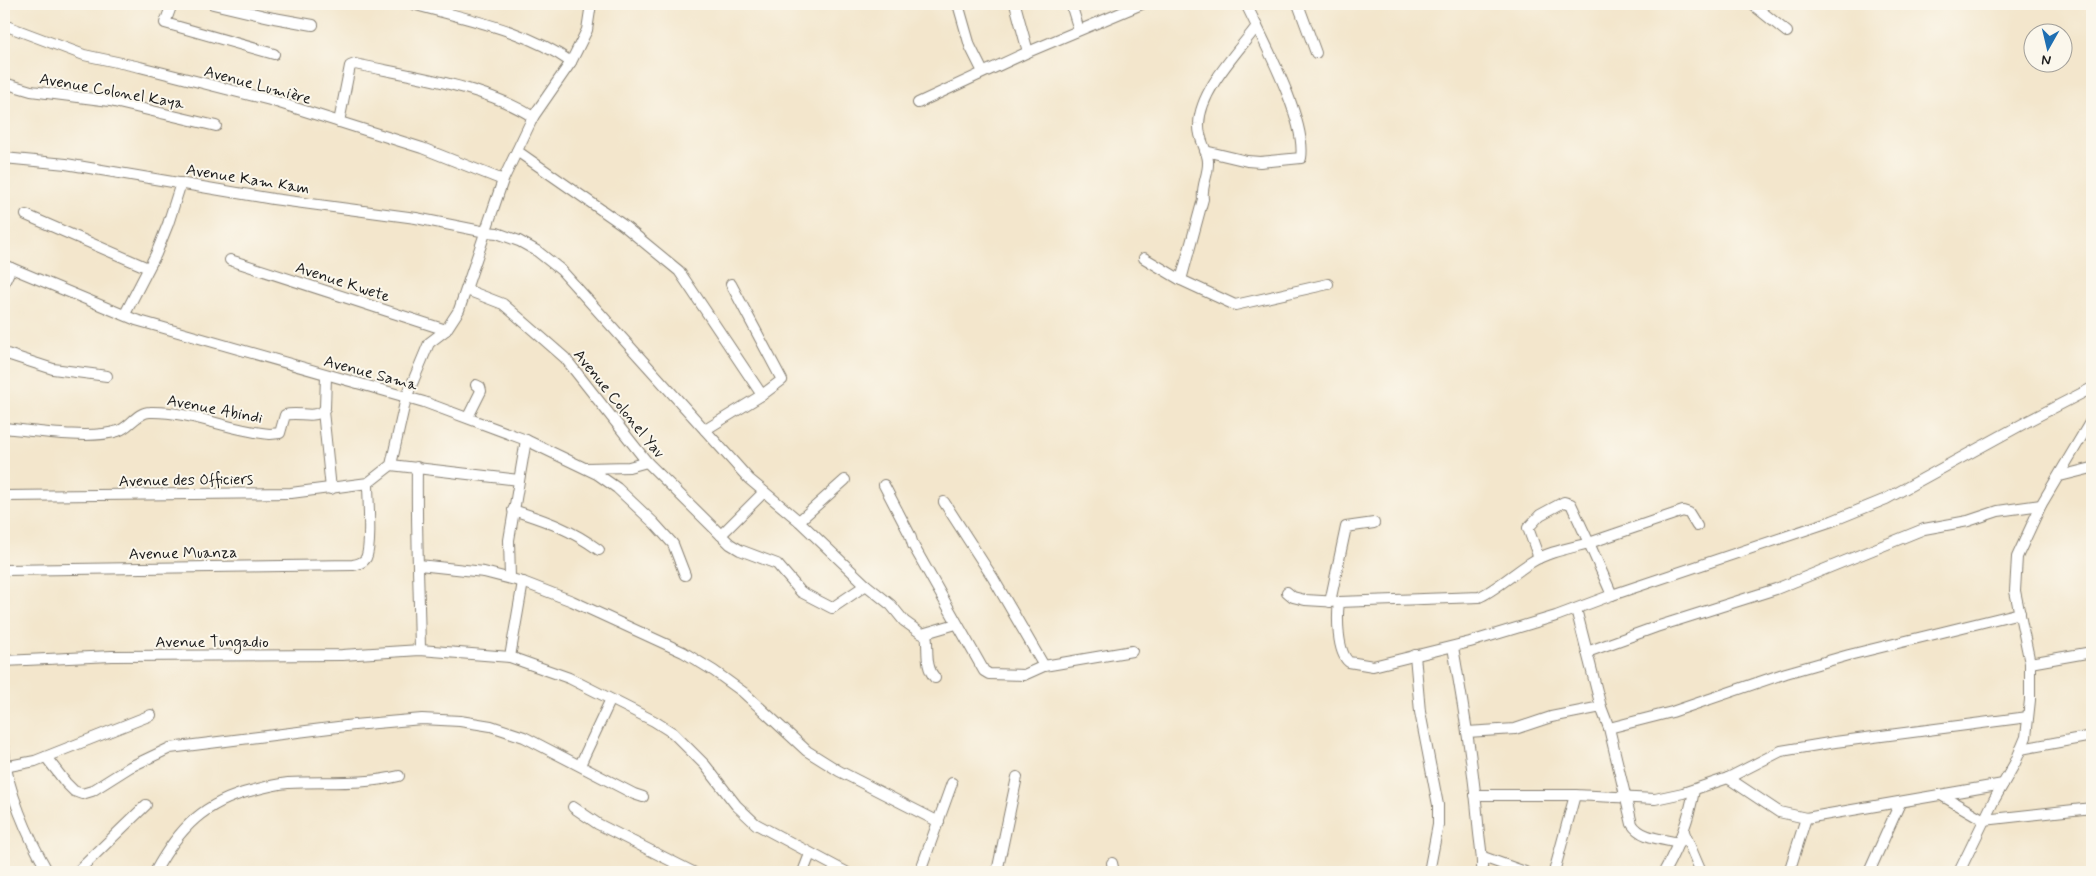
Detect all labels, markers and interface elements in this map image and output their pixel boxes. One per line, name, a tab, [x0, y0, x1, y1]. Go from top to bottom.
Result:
north arrow	[2024, 22, 2074, 72]
text: N	[2040, 50, 2052, 69]
street label: Avenue Lumière	[202, 61, 314, 110]
street label: Avenue Colonel Kaya	[38, 68, 186, 115]
street label: Avenue Kam Kam	[184, 159, 311, 200]
street label: Avenue Kwete	[293, 257, 393, 308]
street label: Avenue Colonel Yav	[568, 345, 669, 463]
street label: Avenue Sama	[322, 351, 420, 396]
street label: Avenue Abindi	[165, 390, 265, 429]
street label: Avenue des Officiers	[119, 469, 253, 492]
street label: Avenue Muanza	[128, 542, 238, 565]
street label: Avenue Tungadio	[155, 632, 269, 654]

